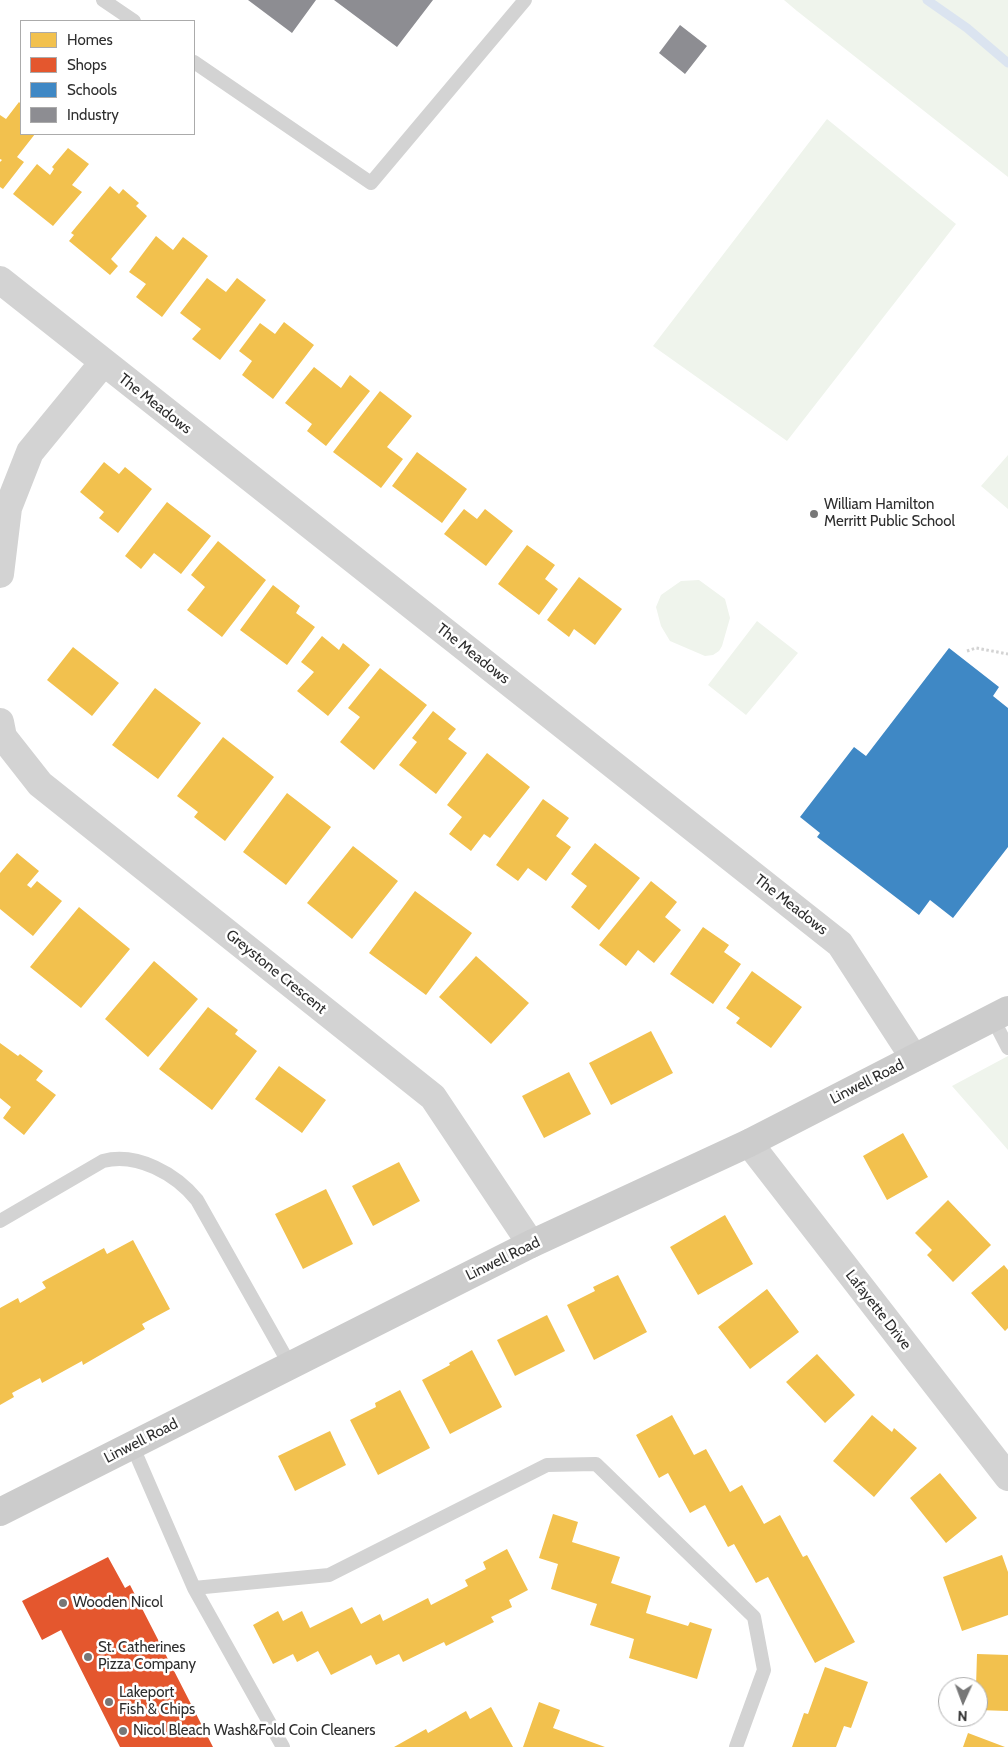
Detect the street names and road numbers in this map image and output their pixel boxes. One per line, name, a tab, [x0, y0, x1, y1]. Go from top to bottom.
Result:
street label: The Meadows	[115, 370, 195, 438]
street label: The Meadows	[433, 620, 513, 688]
street label: The Meadows	[751, 871, 831, 939]
street label: Greystone Crescent	[222, 926, 330, 1018]
street label: Linwell Road	[827, 1056, 907, 1108]
street label: Linwell Road	[463, 1233, 543, 1285]
street label: Lafayette Drive	[841, 1267, 915, 1353]
street label: Linwell Road	[101, 1415, 181, 1467]

